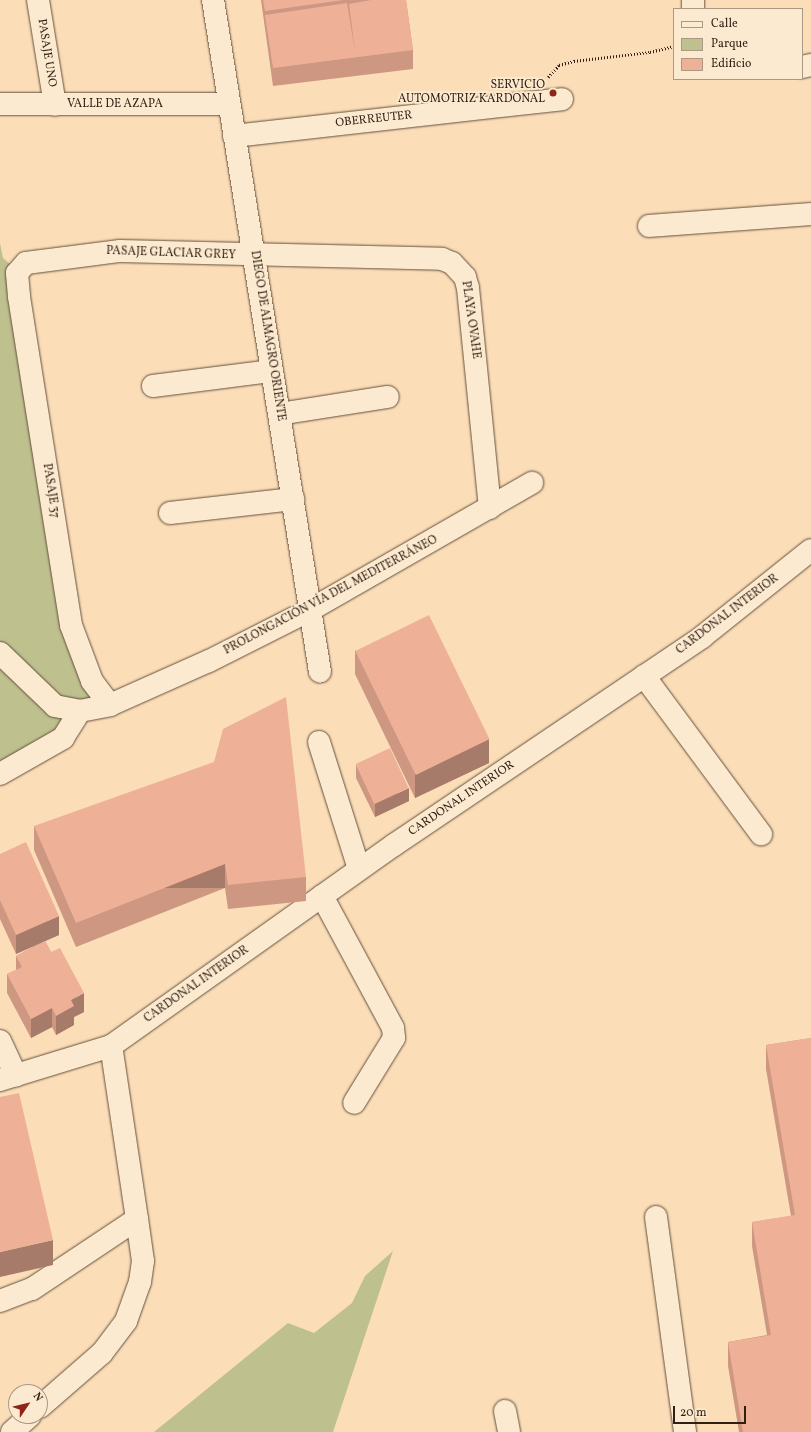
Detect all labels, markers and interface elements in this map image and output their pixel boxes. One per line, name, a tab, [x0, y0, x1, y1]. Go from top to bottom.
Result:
legend	[673, 8, 803, 80]
text: Calle	[711, 16, 738, 32]
street label: PASAJE UNO	[33, 18, 59, 88]
text: Parque	[711, 36, 748, 52]
text: Edificio	[711, 56, 751, 72]
place label: SERVICIO AUTOMOTRIZ KARDONAL	[398, 79, 545, 107]
marker: SERVICIO AUTOMOTRIZ KARDONAL	[548, 88, 558, 98]
street label: VALLE DE AZAPA	[67, 98, 163, 112]
street label: OBERREUTER	[335, 109, 413, 131]
street label: PASAJE GLACIAR GREY	[106, 245, 236, 263]
street label: DIEGO DE ALMAGRO ORIENTE	[246, 250, 288, 422]
street label: PLAYA OVAHE	[457, 280, 483, 360]
street label: PASAJE 37	[39, 463, 61, 519]
street label: PROLONGACIÓN VÍA DEL MEDITERRÁNEO	[222, 533, 440, 659]
street label: CARDONAL INTERIOR	[674, 572, 782, 658]
street label: CARDONAL INTERIOR	[406, 758, 518, 840]
street label: CARDONAL INTERIOR	[142, 943, 252, 1027]
north arrow	[8, 1384, 48, 1424]
text: N	[29, 1390, 46, 1405]
scale bar	[675, 1398, 748, 1424]
text: 20 m	[680, 1405, 707, 1421]

